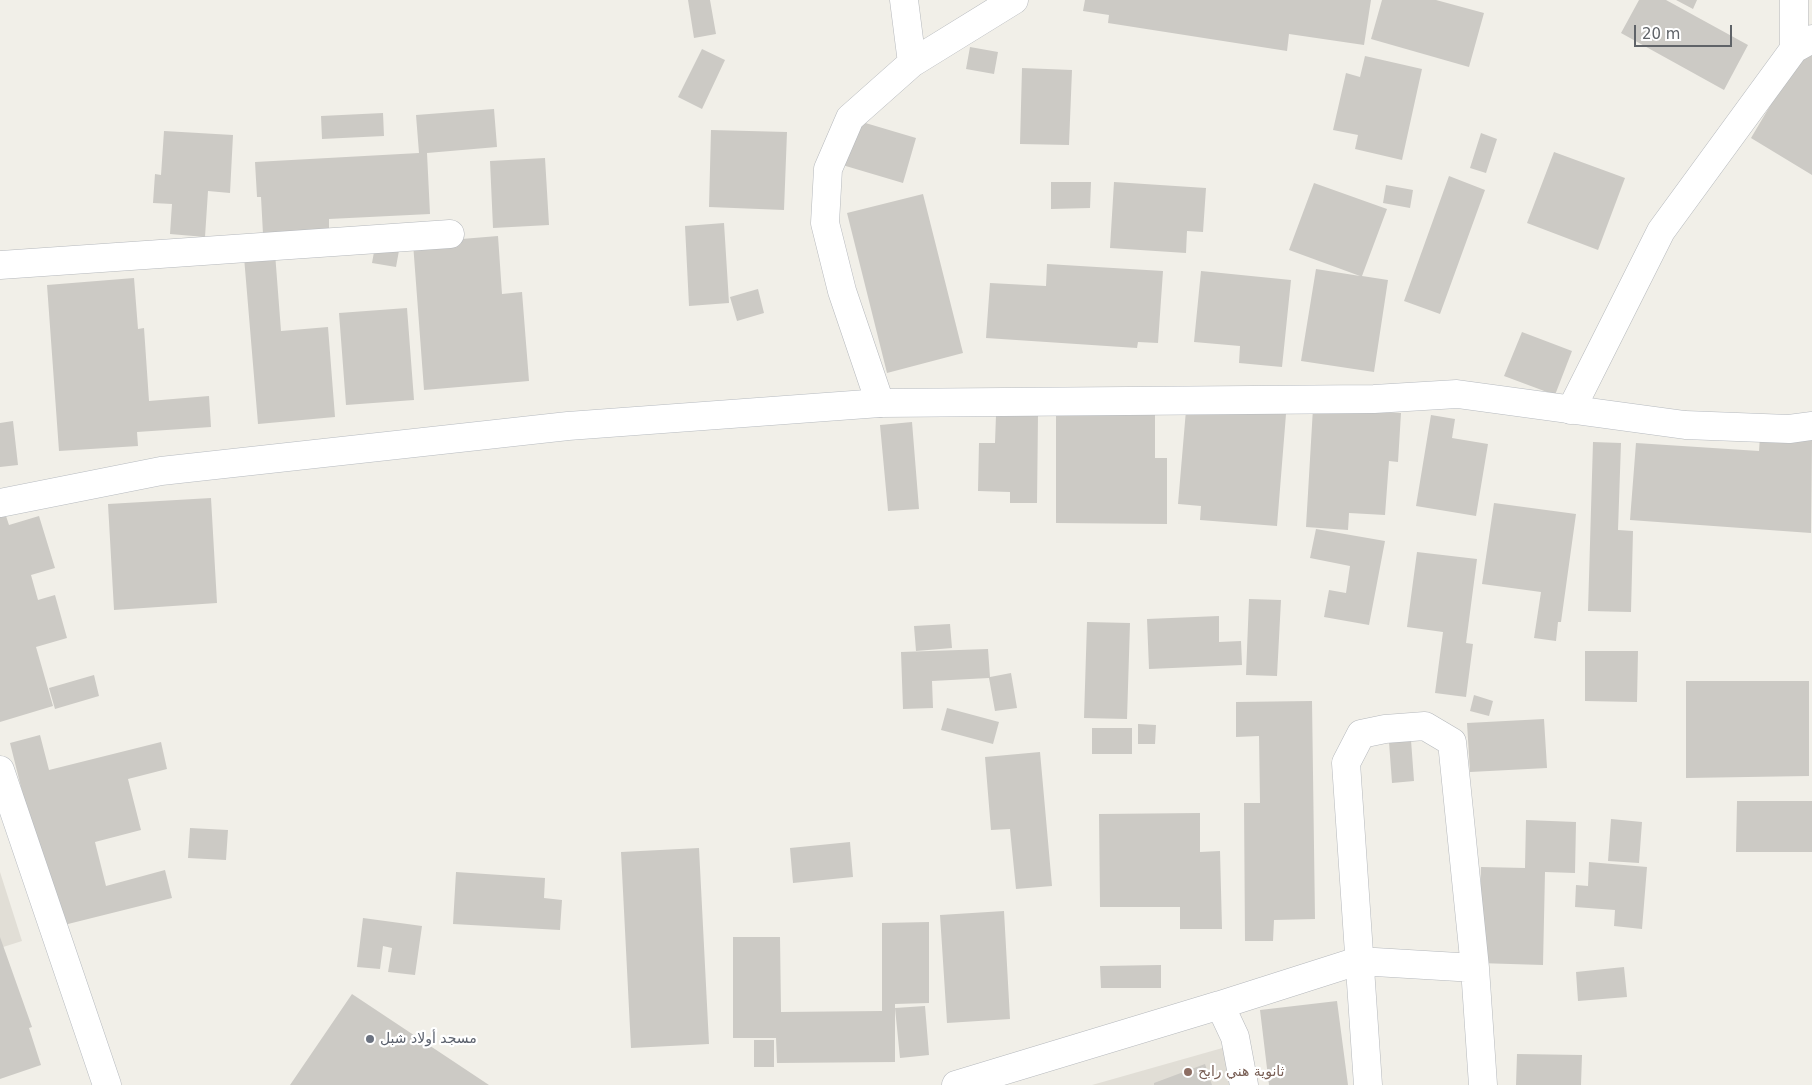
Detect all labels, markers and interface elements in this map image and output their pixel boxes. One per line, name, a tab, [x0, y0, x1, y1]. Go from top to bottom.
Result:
scale bar	[1637, 15, 1734, 47]
text: 20 m	[1642, 25, 1680, 43]
place label: مسجد أولاد شبل	[380, 1031, 477, 1047]
marker: مسجد أولاد شبل	[364, 1033, 376, 1045]
place label: ثانوية هني رابح	[1198, 1064, 1284, 1080]
marker: ثانوية هني رابح	[1182, 1066, 1194, 1078]

